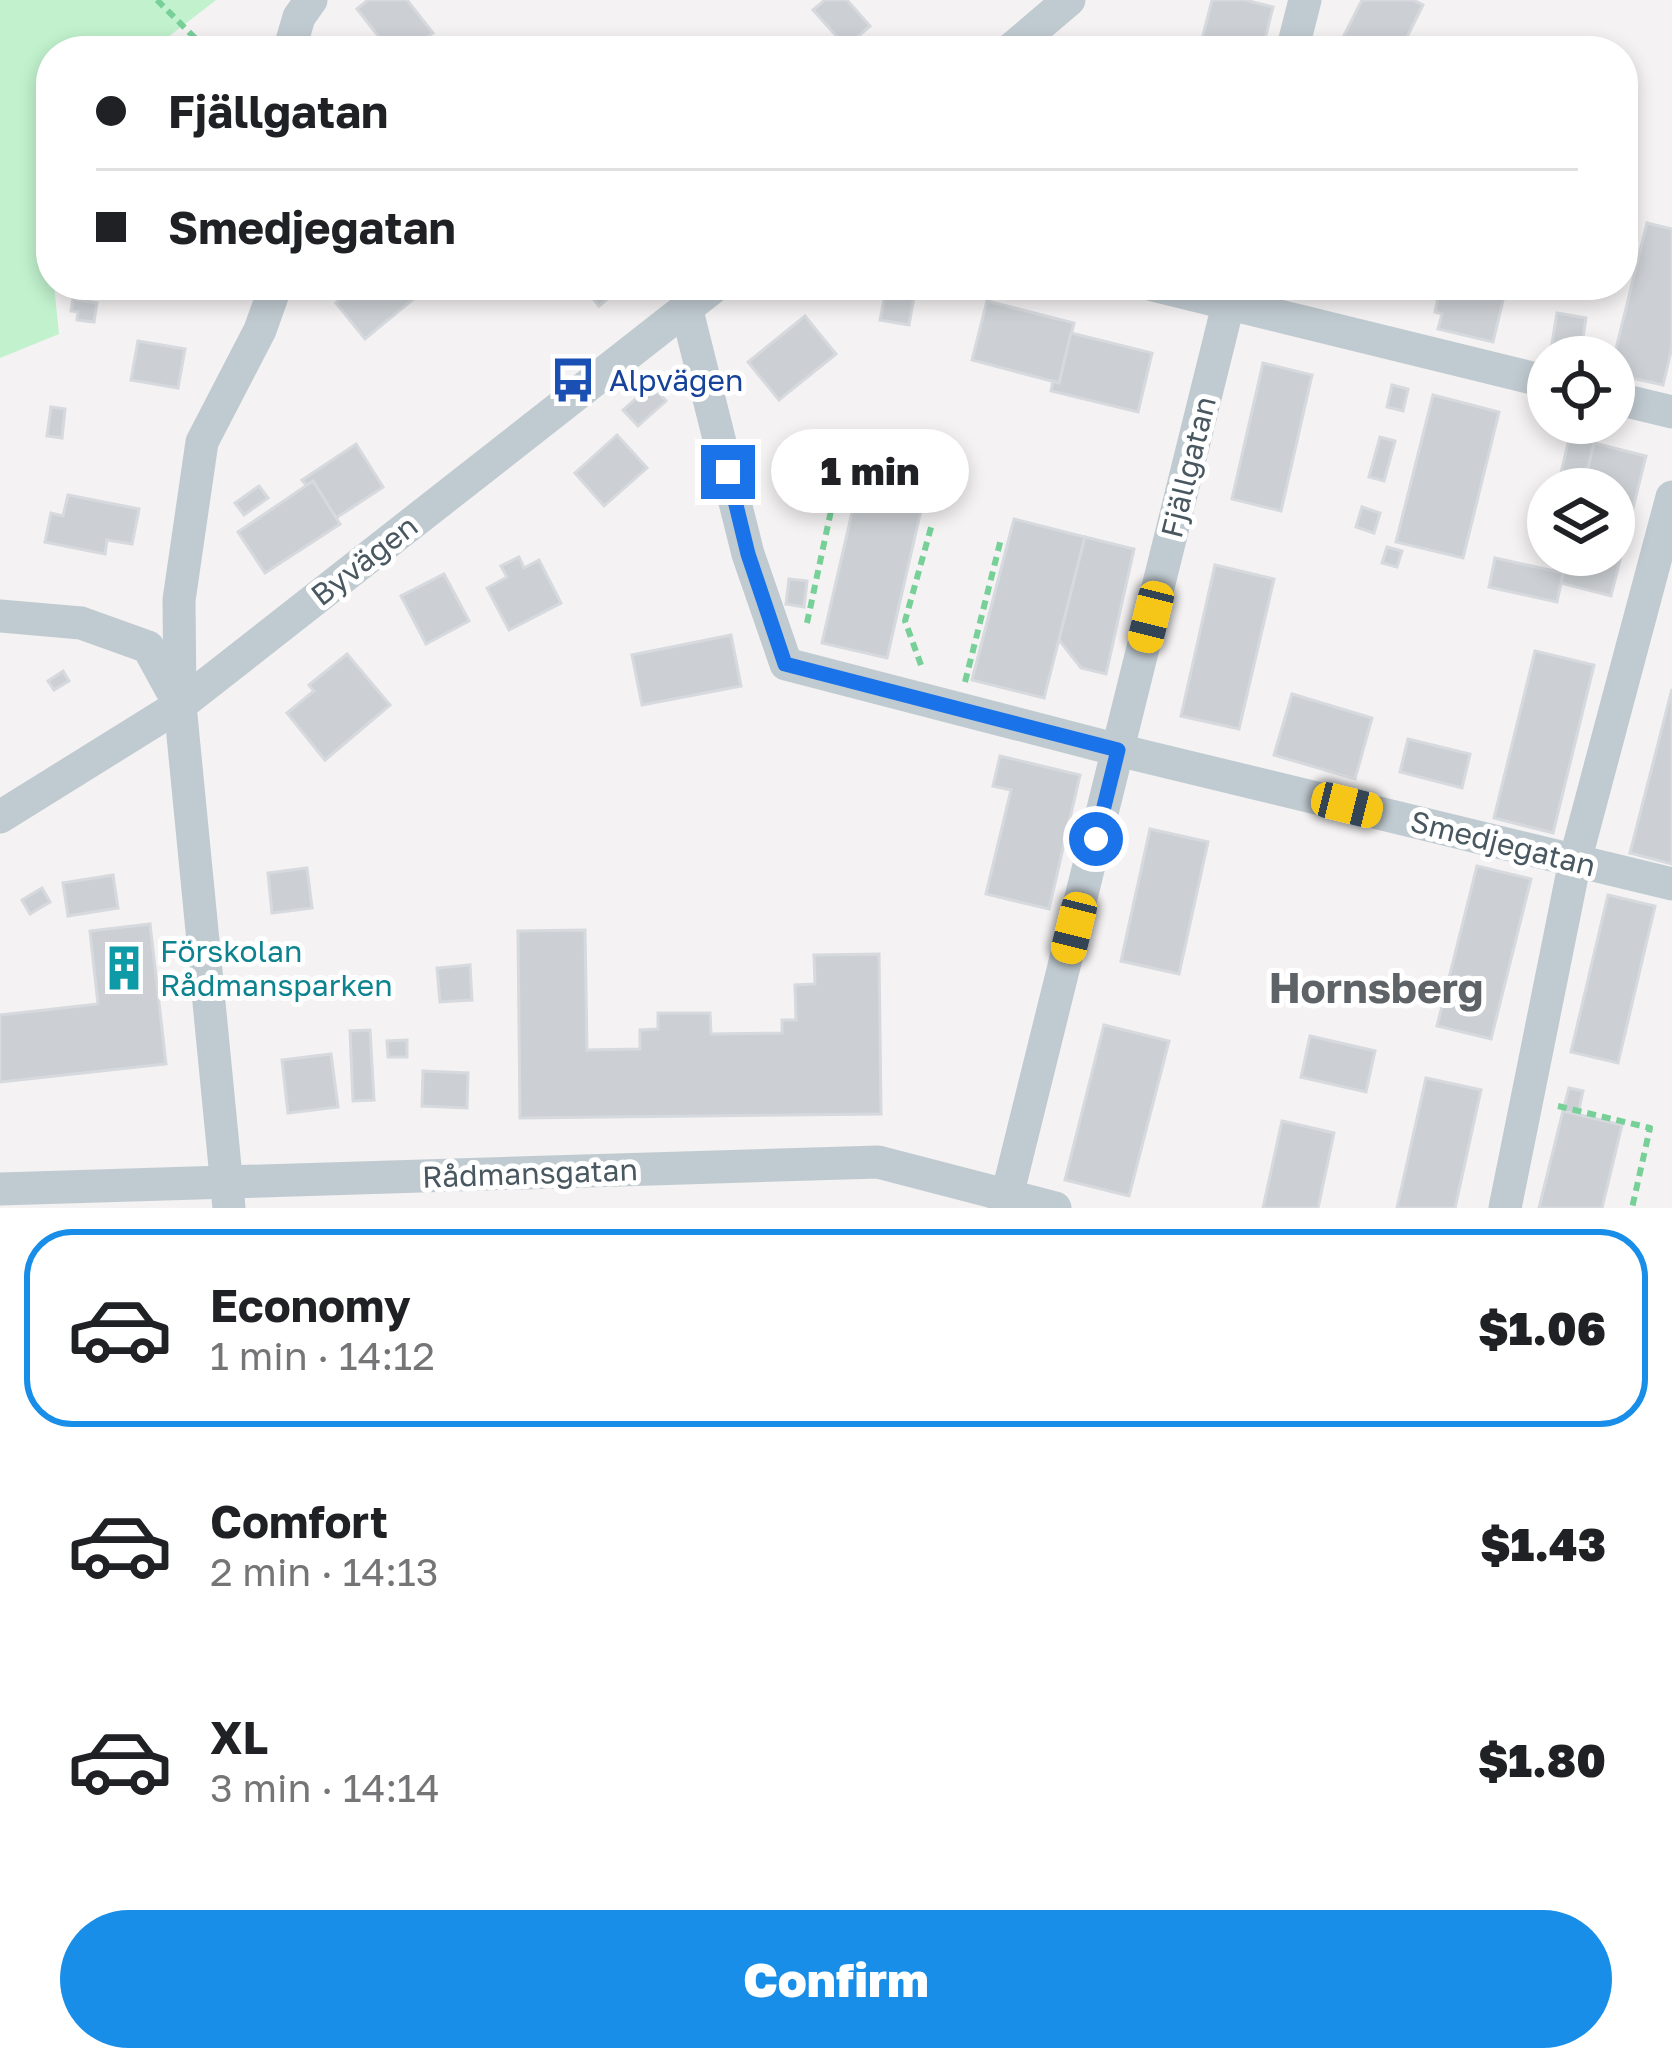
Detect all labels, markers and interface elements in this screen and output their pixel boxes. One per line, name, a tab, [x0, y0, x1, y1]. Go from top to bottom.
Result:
text: Fjällgatan	[168, 84, 388, 138]
text: Smedjegatan	[168, 200, 456, 254]
map controls	[1527, 336, 1635, 576]
button: locate	[1527, 336, 1635, 444]
bus stop icon: Alpvägen	[548, 355, 598, 405]
place label: Alpvägen	[609, 362, 743, 398]
street label: Fjällgatan	[1153, 393, 1223, 541]
callout: 1 min	[770, 430, 968, 514]
route end	[701, 445, 755, 499]
text: 1 min	[820, 447, 920, 494]
button: layers	[1527, 468, 1635, 576]
street label: Byvägen	[304, 507, 424, 613]
car	[1125, 578, 1177, 656]
car	[1308, 779, 1386, 831]
street label: Smedjegatan	[1407, 803, 1599, 883]
route start	[1069, 812, 1123, 866]
car	[1048, 889, 1100, 967]
place label: Förskolan Rådmansparken	[160, 933, 393, 1003]
building icon: Förskolan Rådmansparken	[99, 943, 149, 993]
district label: Hornsberg	[1269, 962, 1483, 1012]
street label: Rådmansgatan	[422, 1151, 638, 1195]
icon: car	[66, 1274, 174, 1382]
text: Economy	[210, 1278, 411, 1332]
text: $1.06	[1478, 1301, 1606, 1355]
text: 1 min · 14:12	[210, 1332, 435, 1379]
icon: car	[66, 1490, 174, 1598]
text: Comfort	[210, 1494, 388, 1548]
text: $1.43	[1480, 1517, 1606, 1571]
text: 2 min · 14:13	[210, 1548, 439, 1595]
icon: car	[66, 1706, 174, 1814]
text: XL	[210, 1710, 268, 1764]
text: $1.80	[1478, 1733, 1606, 1787]
text: 3 min · 14:14	[210, 1764, 440, 1811]
button: Confirm	[60, 1910, 1612, 2048]

